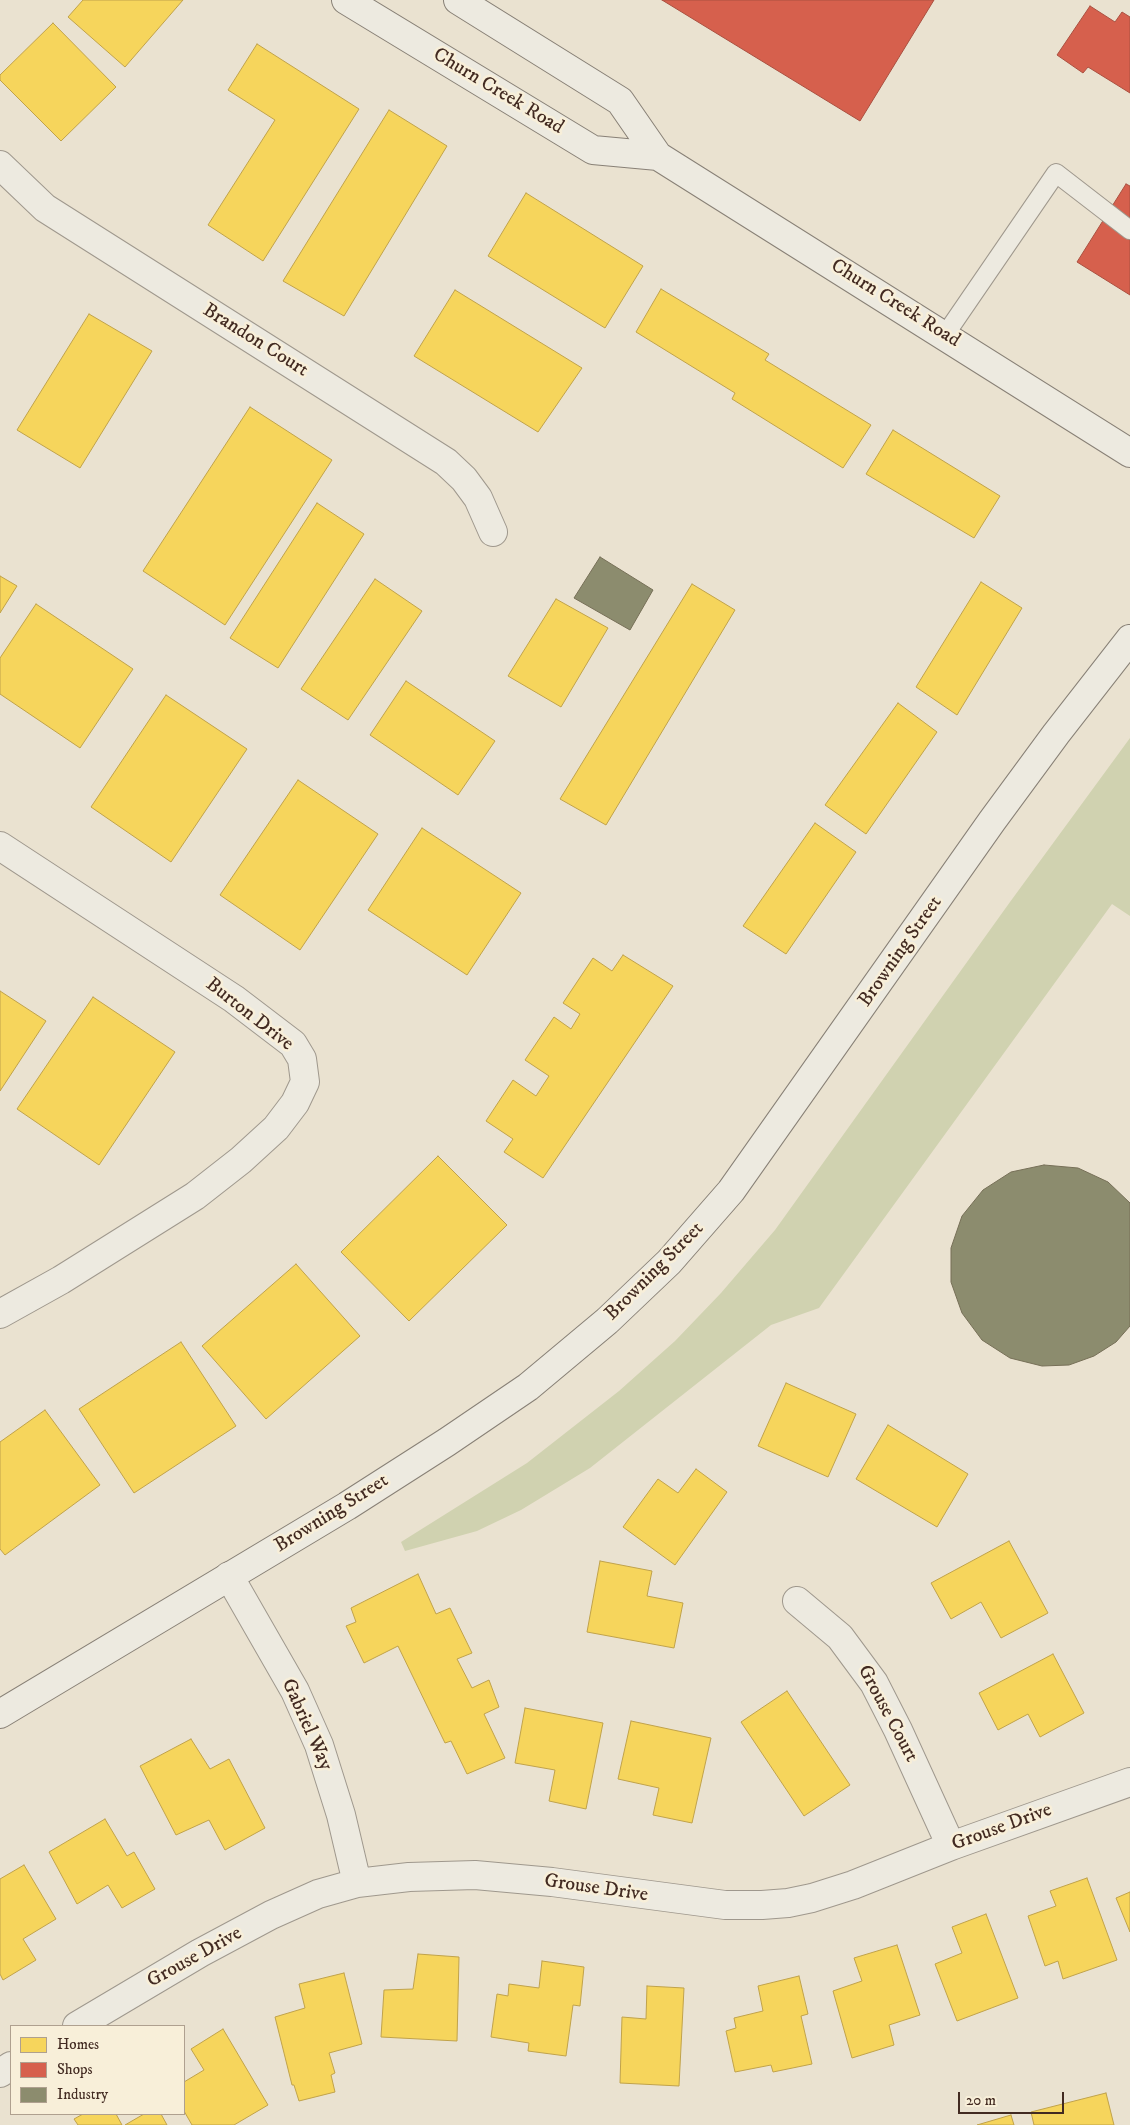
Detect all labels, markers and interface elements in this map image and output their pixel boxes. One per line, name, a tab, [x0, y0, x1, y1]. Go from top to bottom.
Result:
street label: Churn Creek Road	[428, 44, 568, 140]
street label: Churn Creek Road	[826, 255, 964, 353]
street label: Brandon Court	[198, 299, 312, 383]
street label: Browning Street	[854, 892, 948, 1012]
street label: Burton Drive	[200, 973, 298, 1057]
street label: Browning Street	[601, 1218, 709, 1326]
street label: Browning Street	[271, 1469, 393, 1559]
street label: Grouse Court	[851, 1661, 923, 1767]
street label: Gabriel Way	[275, 1675, 337, 1775]
street label: Grouse Drive	[949, 1799, 1055, 1857]
street label: Grouse Drive	[543, 1870, 649, 1908]
street label: Grouse Drive	[143, 1922, 247, 1994]
legend	[10, 2025, 185, 2115]
text: Homes	[57, 2035, 99, 2054]
text: Shops	[57, 2060, 93, 2079]
scale bar	[960, 2082, 1066, 2114]
text: Industry	[57, 2085, 108, 2104]
text: 20 m	[966, 2091, 996, 2110]

